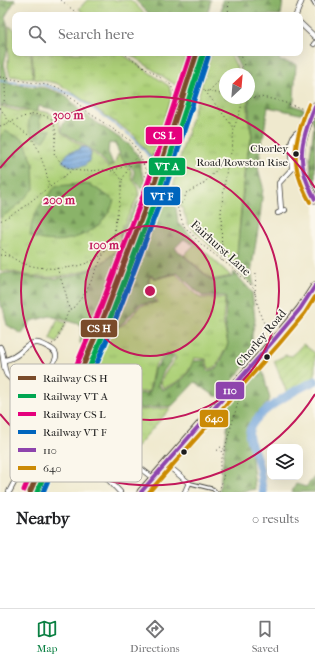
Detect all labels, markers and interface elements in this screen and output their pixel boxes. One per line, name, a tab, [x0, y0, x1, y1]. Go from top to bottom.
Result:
search box	[12, 12, 303, 56]
icon: search	[26, 23, 48, 45]
text: Search here	[58, 25, 134, 43]
north arrow	[219, 68, 255, 104]
text: 300 m	[53, 108, 84, 123]
line badge: CS L	[145, 126, 183, 145]
text: CS L	[153, 129, 175, 142]
place label: Chorley Road/Rowston Rise	[196, 142, 289, 169]
marker: Chorley Road/Rowston Rise	[291, 149, 301, 159]
line badge: VT A	[148, 157, 186, 176]
text: VT A	[154, 160, 180, 173]
line badge: VT F	[143, 186, 181, 206]
text: VT F	[149, 190, 174, 203]
text: 200 m	[43, 193, 76, 207]
street label: Fairhurst Lane	[188, 217, 254, 279]
text: 100 m	[89, 238, 120, 252]
centre of rings	[143, 284, 157, 298]
street label: Chorley Road	[233, 306, 289, 369]
line badge: CS H	[80, 319, 118, 338]
text: CS H	[87, 322, 111, 335]
unlabelled marker	[262, 352, 272, 362]
legend	[10, 364, 142, 482]
text: Railway CS H	[43, 372, 108, 385]
line badge: 110	[215, 381, 245, 400]
text: 110	[223, 384, 237, 397]
text: Railway VT A	[43, 390, 109, 403]
text: Railway CS L	[43, 408, 106, 421]
line badge: 640	[199, 409, 229, 428]
text: 640	[205, 412, 223, 425]
text: Railway VT F	[43, 426, 107, 439]
text: 110	[43, 444, 57, 457]
map controls	[267, 444, 303, 480]
button: layers	[267, 444, 303, 480]
unlabelled marker	[179, 447, 189, 457]
text: 640	[43, 462, 61, 475]
text: Nearby	[16, 508, 70, 528]
text: 0 results	[252, 511, 299, 526]
tab: Map	[36, 618, 58, 655]
tab: Directions	[130, 618, 180, 655]
tab: Saved	[252, 618, 279, 655]

